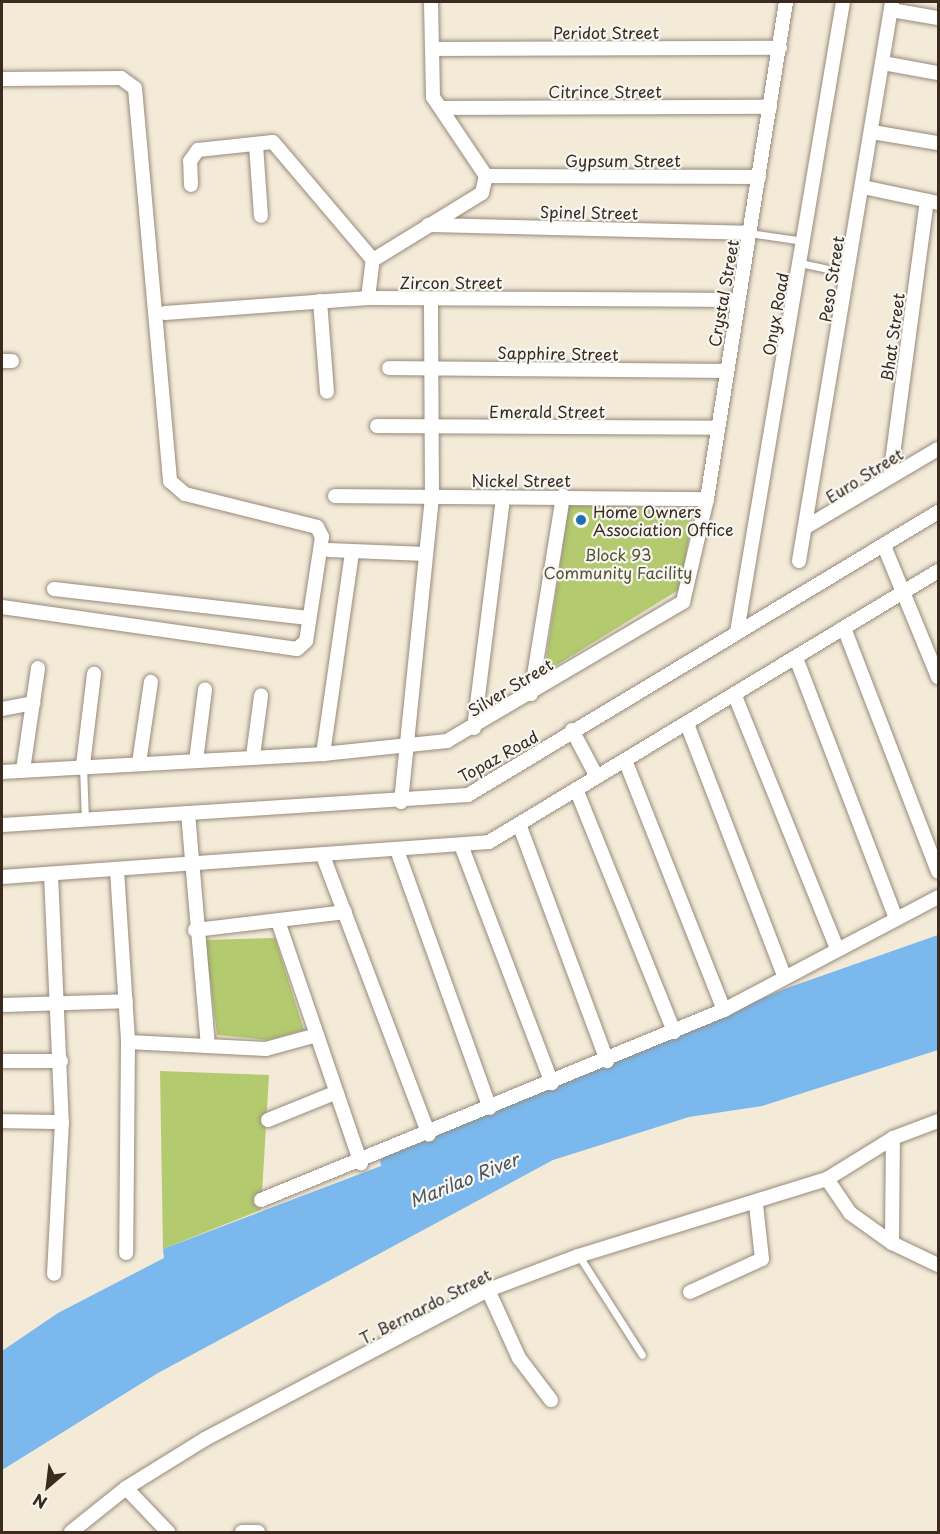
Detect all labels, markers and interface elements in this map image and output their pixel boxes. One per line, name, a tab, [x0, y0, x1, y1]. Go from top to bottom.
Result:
street label: Peridot Street	[553, 22, 659, 42]
street label: Citrince Street	[548, 81, 662, 101]
street label: Gypsum Street	[565, 150, 681, 170]
street label: Spinel Street	[539, 202, 639, 222]
street label: Peso Street	[815, 235, 847, 323]
street label: Crystal Street	[704, 237, 742, 349]
street label: Onyx Road	[758, 271, 792, 357]
street label: Zircon Street	[400, 272, 502, 292]
street label: Bhat Street	[876, 291, 908, 383]
street label: Sapphire Street	[497, 342, 619, 364]
street label: Emerald Street	[488, 401, 606, 421]
street label: Euro Street	[821, 443, 907, 507]
street label: Nickel Street	[471, 470, 571, 490]
place label: Home Owners Association Office	[593, 501, 733, 539]
marker: Home Owners Association Office	[574, 513, 588, 527]
park label: Block 93 Community Facility	[543, 544, 693, 582]
street label: Silver Street	[464, 654, 556, 720]
street label: Topaz Road	[455, 726, 541, 786]
water label: Marilao River	[406, 1148, 522, 1212]
street label: T. Bernardo Street	[356, 1264, 494, 1348]
north arrow	[18, 1456, 78, 1516]
text: N	[28, 1488, 51, 1515]

